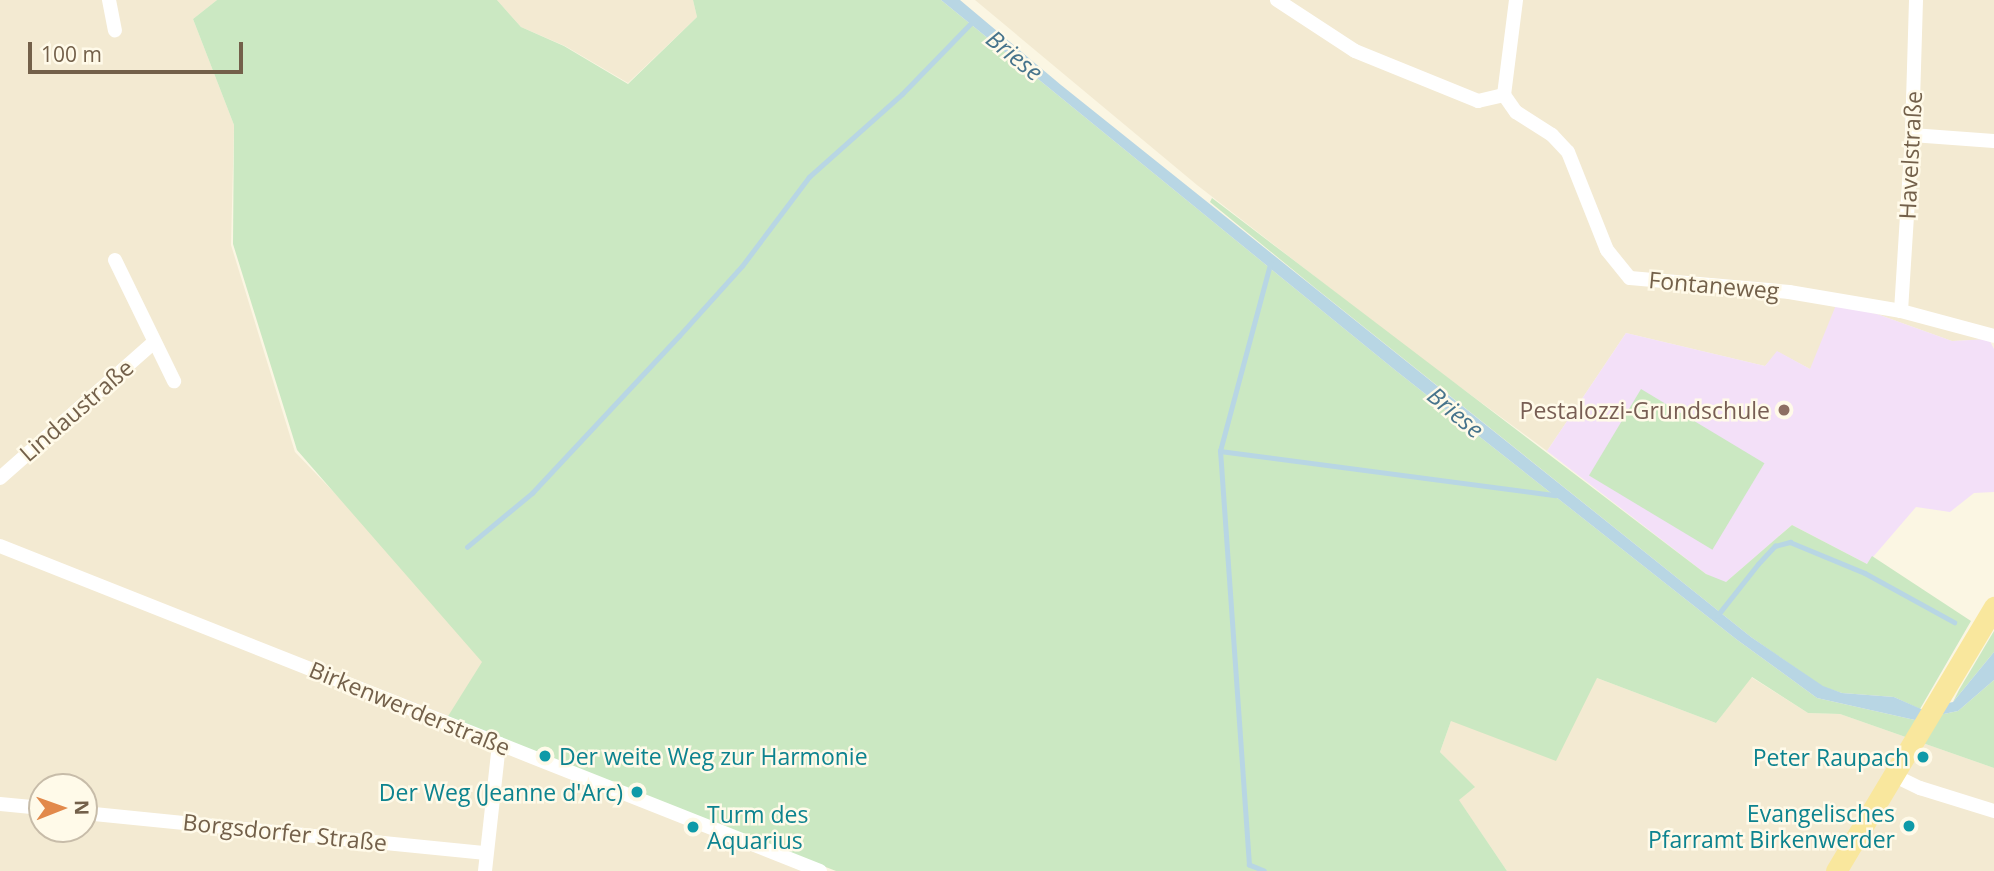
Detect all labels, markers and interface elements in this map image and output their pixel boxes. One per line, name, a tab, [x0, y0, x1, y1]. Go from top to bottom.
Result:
water label: Briese	[981, 24, 1049, 86]
scale bar	[32, 28, 247, 72]
text: 100 m	[41, 40, 102, 68]
street label: Havelstraße	[1893, 90, 1927, 220]
street label: Fontaneweg	[1648, 266, 1780, 304]
street label: Lindaustraße	[14, 353, 138, 467]
water label: Briese	[1422, 380, 1490, 444]
place label: Pestalozzi-Grundschule	[1520, 396, 1770, 424]
marker: Pestalozzi-Grundschule	[1776, 402, 1792, 418]
street label: Birkenwerderstraße	[305, 655, 515, 761]
place label: Der weite Weg zur Harmonie	[559, 742, 868, 770]
place label: Peter Raupach	[1753, 743, 1909, 771]
marker: Der weite Weg zur Harmonie	[537, 748, 553, 764]
marker: Peter Raupach	[1915, 749, 1931, 765]
north arrow	[28, 773, 98, 843]
place label: Der Weg (Jeanne d'Arc)	[379, 778, 623, 806]
marker: Der Weg (Jeanne d'Arc)	[629, 784, 645, 800]
place label: Evangelisches Pfarramt Birkenwerder	[1648, 799, 1895, 853]
text: N	[69, 800, 95, 816]
place label: Turm des Aquarius	[707, 800, 808, 854]
street label: Borgsdorfer Straße	[182, 808, 388, 856]
marker: Evangelisches Pfarramt Birkenwerder	[1901, 818, 1917, 834]
marker: Turm des Aquarius	[685, 819, 701, 835]

